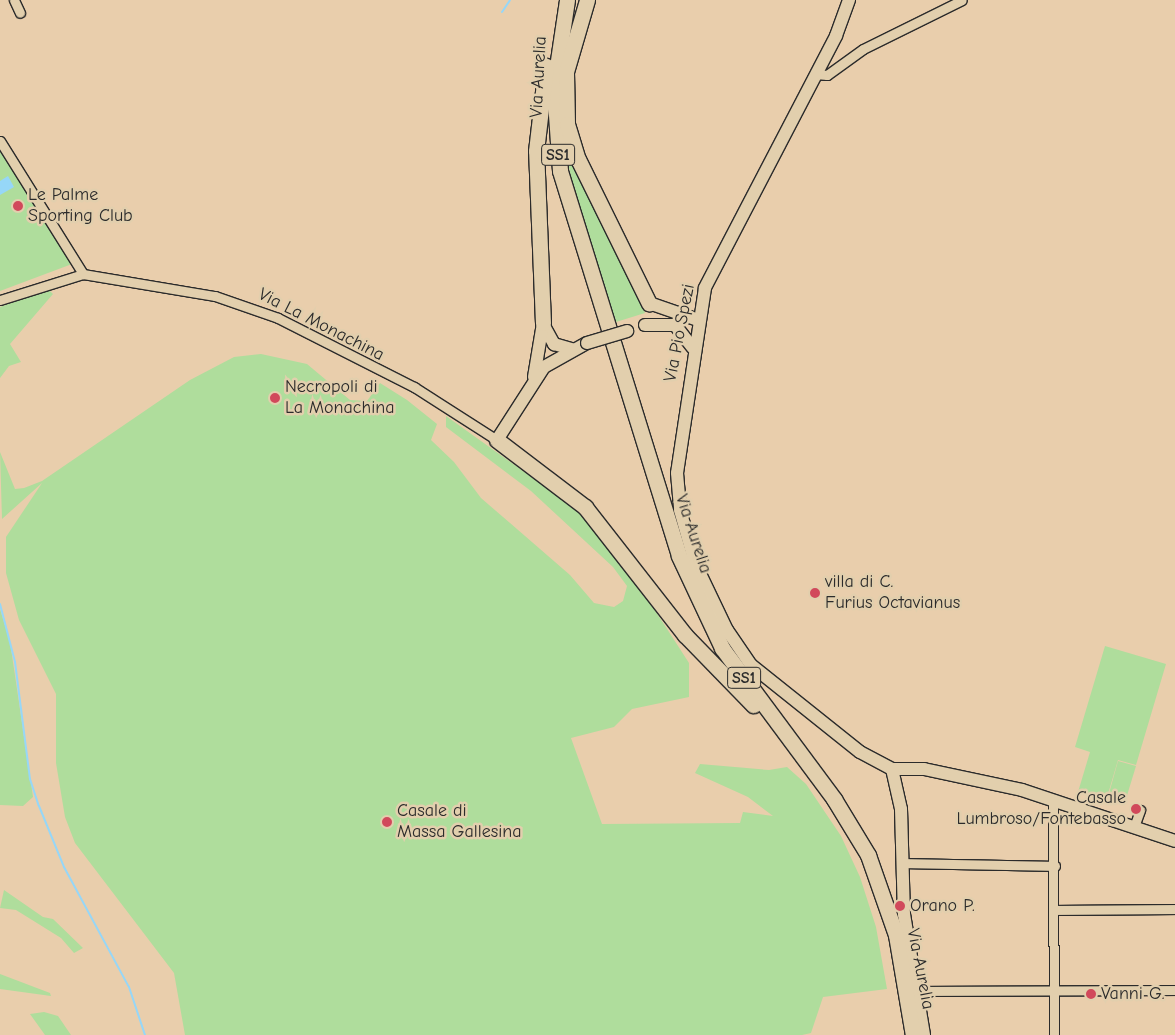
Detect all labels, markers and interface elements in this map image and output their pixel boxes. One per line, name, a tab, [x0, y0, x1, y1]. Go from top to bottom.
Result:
street label: Via Aurelia	[526, 36, 552, 118]
road number: SS1	[540, 142, 576, 168]
place label: Le Palme Sporting Club	[28, 185, 133, 228]
marker: Le Palme Sporting Club	[12, 200, 24, 212]
street label: Via Pio Spezi	[660, 282, 700, 384]
street label: Via La Monachina	[254, 284, 388, 366]
place label: Necropoli di La Monachina	[285, 377, 394, 419]
marker: Necropoli di La Monachina	[269, 392, 281, 404]
street label: Via Aurelia	[670, 492, 716, 576]
place label: villa di C. Furius Octavianus	[825, 572, 960, 614]
marker: villa di C. Furius Octavianus	[809, 587, 821, 599]
road number: SS1	[726, 664, 762, 691]
place label: Casale Lumbroso/Fontebasso	[957, 788, 1126, 831]
place label: Casale di Massa Gallesina	[397, 801, 521, 844]
marker: Casale Lumbroso/Fontebasso	[1130, 803, 1142, 815]
marker: Casale di Massa Gallesina	[381, 816, 393, 828]
place label: Orano P.	[910, 895, 975, 917]
marker: Orano P.	[894, 900, 906, 912]
street label: Via Aurelia	[902, 927, 938, 1011]
place label: Vanni G.	[1101, 983, 1165, 1005]
marker: Vanni G.	[1085, 988, 1097, 1000]

